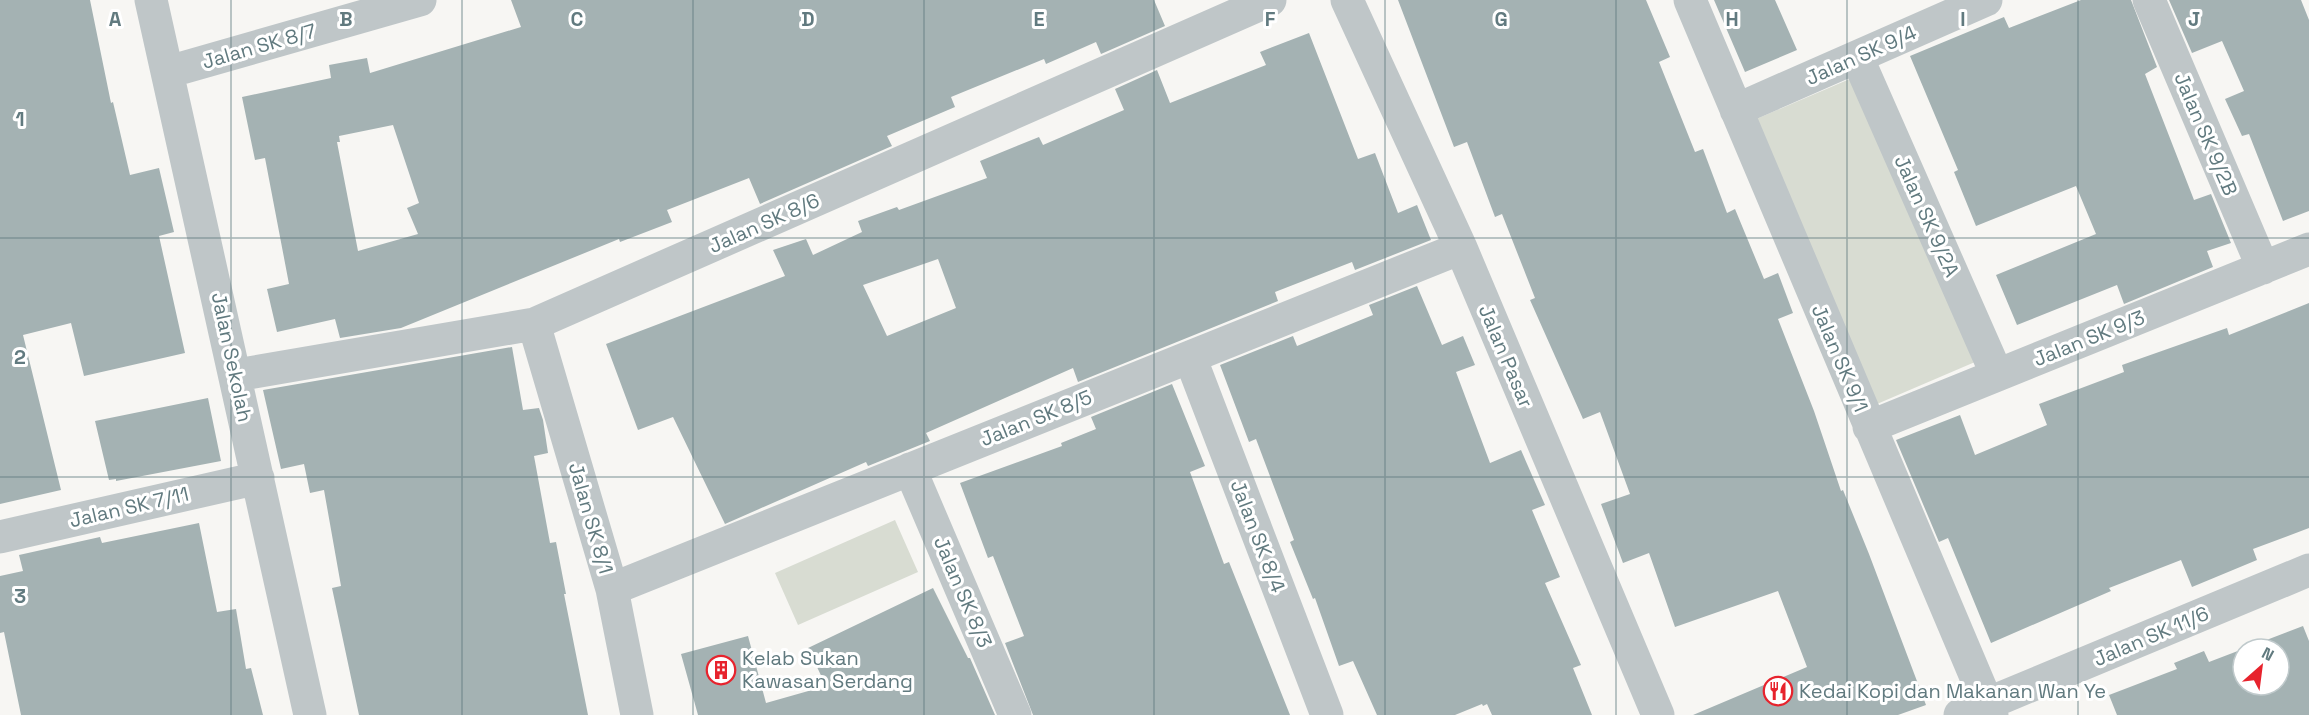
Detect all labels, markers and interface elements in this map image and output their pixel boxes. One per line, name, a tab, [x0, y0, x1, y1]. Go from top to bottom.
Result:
text: A	[109, 6, 122, 32]
text: B	[339, 6, 353, 32]
text: C	[571, 6, 584, 32]
text: D	[801, 6, 815, 32]
text: E	[1033, 6, 1045, 32]
text: F	[1265, 6, 1276, 32]
text: G	[1494, 6, 1508, 32]
text: H	[1725, 6, 1739, 32]
text: I	[1960, 6, 1966, 32]
text: J	[2188, 6, 2200, 32]
street label: Jalan SK 8/7	[199, 17, 319, 75]
street label: Jalan SK 9/4	[1802, 19, 1920, 91]
street label: Jalan SK 9/2B	[2168, 69, 2244, 199]
text: 1	[15, 106, 25, 132]
street label: Jalan SK 9/2A	[1889, 151, 1966, 281]
street label: Jalan SK 8/6	[705, 187, 823, 259]
street label: Jalan Sekolah	[206, 290, 258, 424]
street label: Jalan SK 9/1	[1806, 300, 1874, 416]
street label: Jalan Pasar	[1473, 301, 1539, 411]
street label: Jalan SK 9/3	[2029, 304, 2149, 372]
text: 2	[14, 344, 26, 370]
street label: Jalan SK 8/5	[976, 384, 1096, 452]
street label: Jalan SK 8/1	[563, 459, 619, 577]
street label: Jalan SK 8/4	[1225, 476, 1291, 596]
street label: Jalan SK 7/11	[67, 481, 191, 533]
street label: Jalan SK 8/3	[928, 533, 998, 651]
text: 3	[14, 583, 26, 609]
street label: Jalan SK 11/6	[2089, 600, 2213, 672]
north arrow	[2231, 637, 2291, 697]
text: N	[2258, 642, 2277, 666]
place label: Kelab Sukan Kawasan Serdang	[742, 645, 913, 694]
building icon: Kelab Sukan Kawasan Serdang	[705, 654, 737, 686]
restaurant icon: Kedai Kopi dan Makanan Wan Ye	[1762, 675, 1794, 707]
place label: Kedai Kopi dan Makanan Wan Ye	[1799, 678, 2106, 704]

